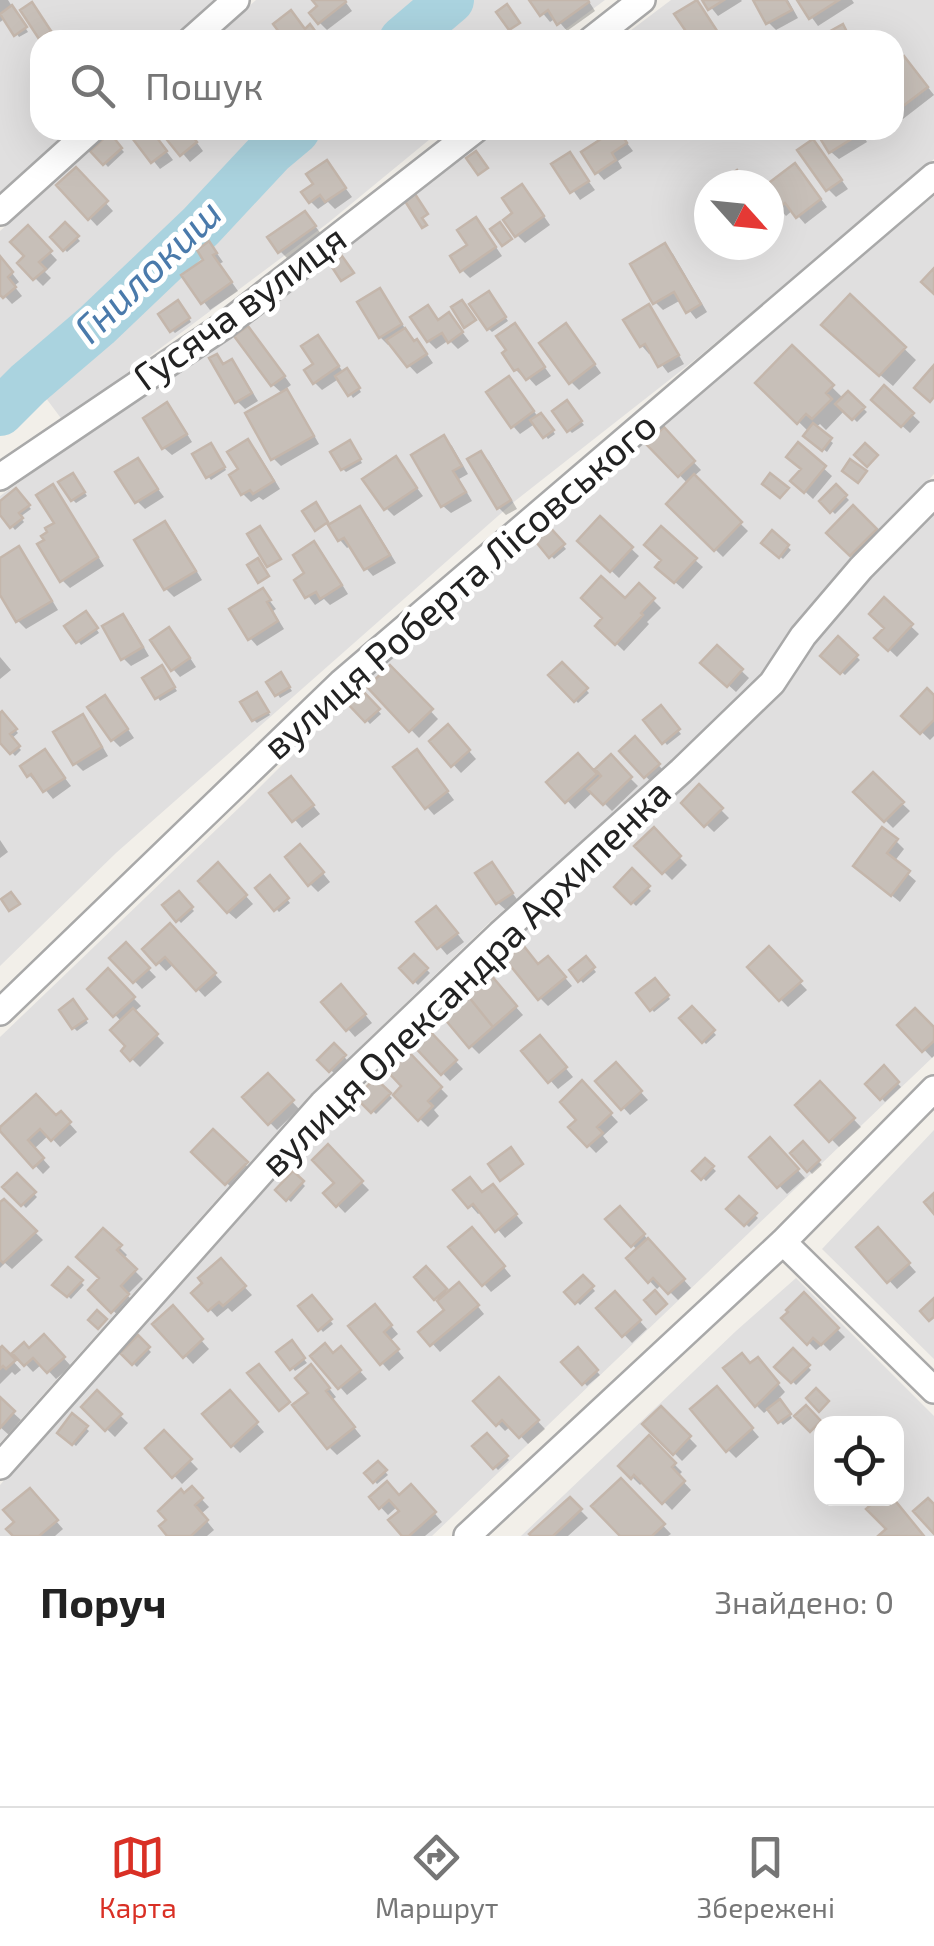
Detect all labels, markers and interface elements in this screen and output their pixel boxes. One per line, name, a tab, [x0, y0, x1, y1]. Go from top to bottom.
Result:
search box	[30, 30, 904, 140]
icon: search	[65, 58, 120, 113]
text: Пошук	[145, 62, 263, 108]
north arrow	[694, 170, 784, 260]
water label: Гнилокиш	[63, 188, 230, 352]
street label: Гусяча вулиця	[123, 214, 354, 399]
street label: вулиця Роберта Лісовського	[253, 401, 665, 768]
street label: вулиця Олександра Архипенка	[250, 768, 679, 1185]
map controls	[814, 1416, 904, 1506]
button: locate	[814, 1416, 904, 1506]
text: Поруч	[40, 1576, 167, 1626]
text: Знайдено: 0	[715, 1582, 894, 1620]
tab: Карта	[99, 1830, 177, 1924]
tab: Маршрут	[375, 1830, 499, 1924]
tab: Збережені	[697, 1830, 835, 1924]

